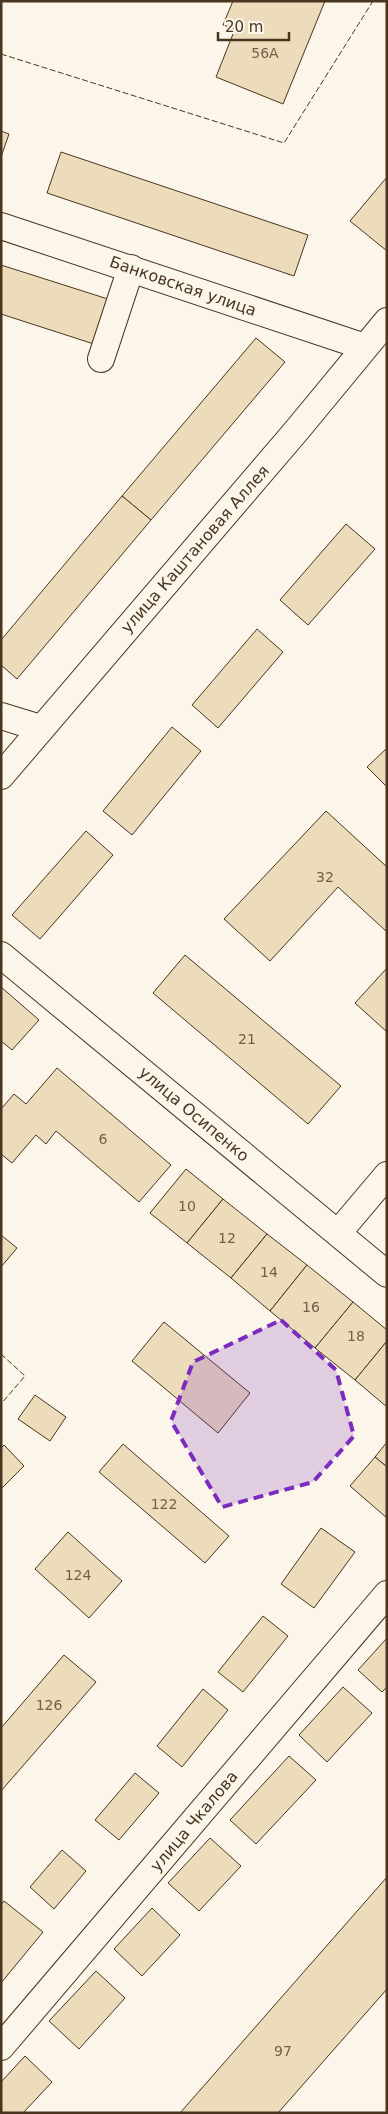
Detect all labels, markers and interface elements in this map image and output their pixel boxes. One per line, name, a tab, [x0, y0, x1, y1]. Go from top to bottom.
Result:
scale bar	[218, 10, 289, 42]
text: 20 m	[225, 18, 263, 36]
house number: 56А	[251, 45, 279, 61]
street label: Банковская улица	[107, 252, 259, 320]
street label: улица Каштановая Аллея	[117, 461, 273, 637]
house number: 32	[316, 869, 334, 885]
house number: 21	[238, 1031, 256, 1047]
street label: улица Осипенко	[135, 1062, 253, 1166]
house number: 6	[99, 1131, 108, 1147]
house number: 10	[178, 1198, 196, 1214]
house number: 12	[218, 1230, 236, 1246]
house number: 14	[260, 1264, 278, 1280]
house number: 16	[302, 1299, 320, 1315]
house number: 18	[347, 1328, 365, 1344]
house number: 122	[151, 1496, 177, 1512]
house number: 124	[65, 1567, 91, 1583]
house number: 126	[36, 1697, 62, 1713]
street label: улица Чкалова	[146, 1767, 242, 1875]
house number: 97	[274, 2043, 292, 2059]

